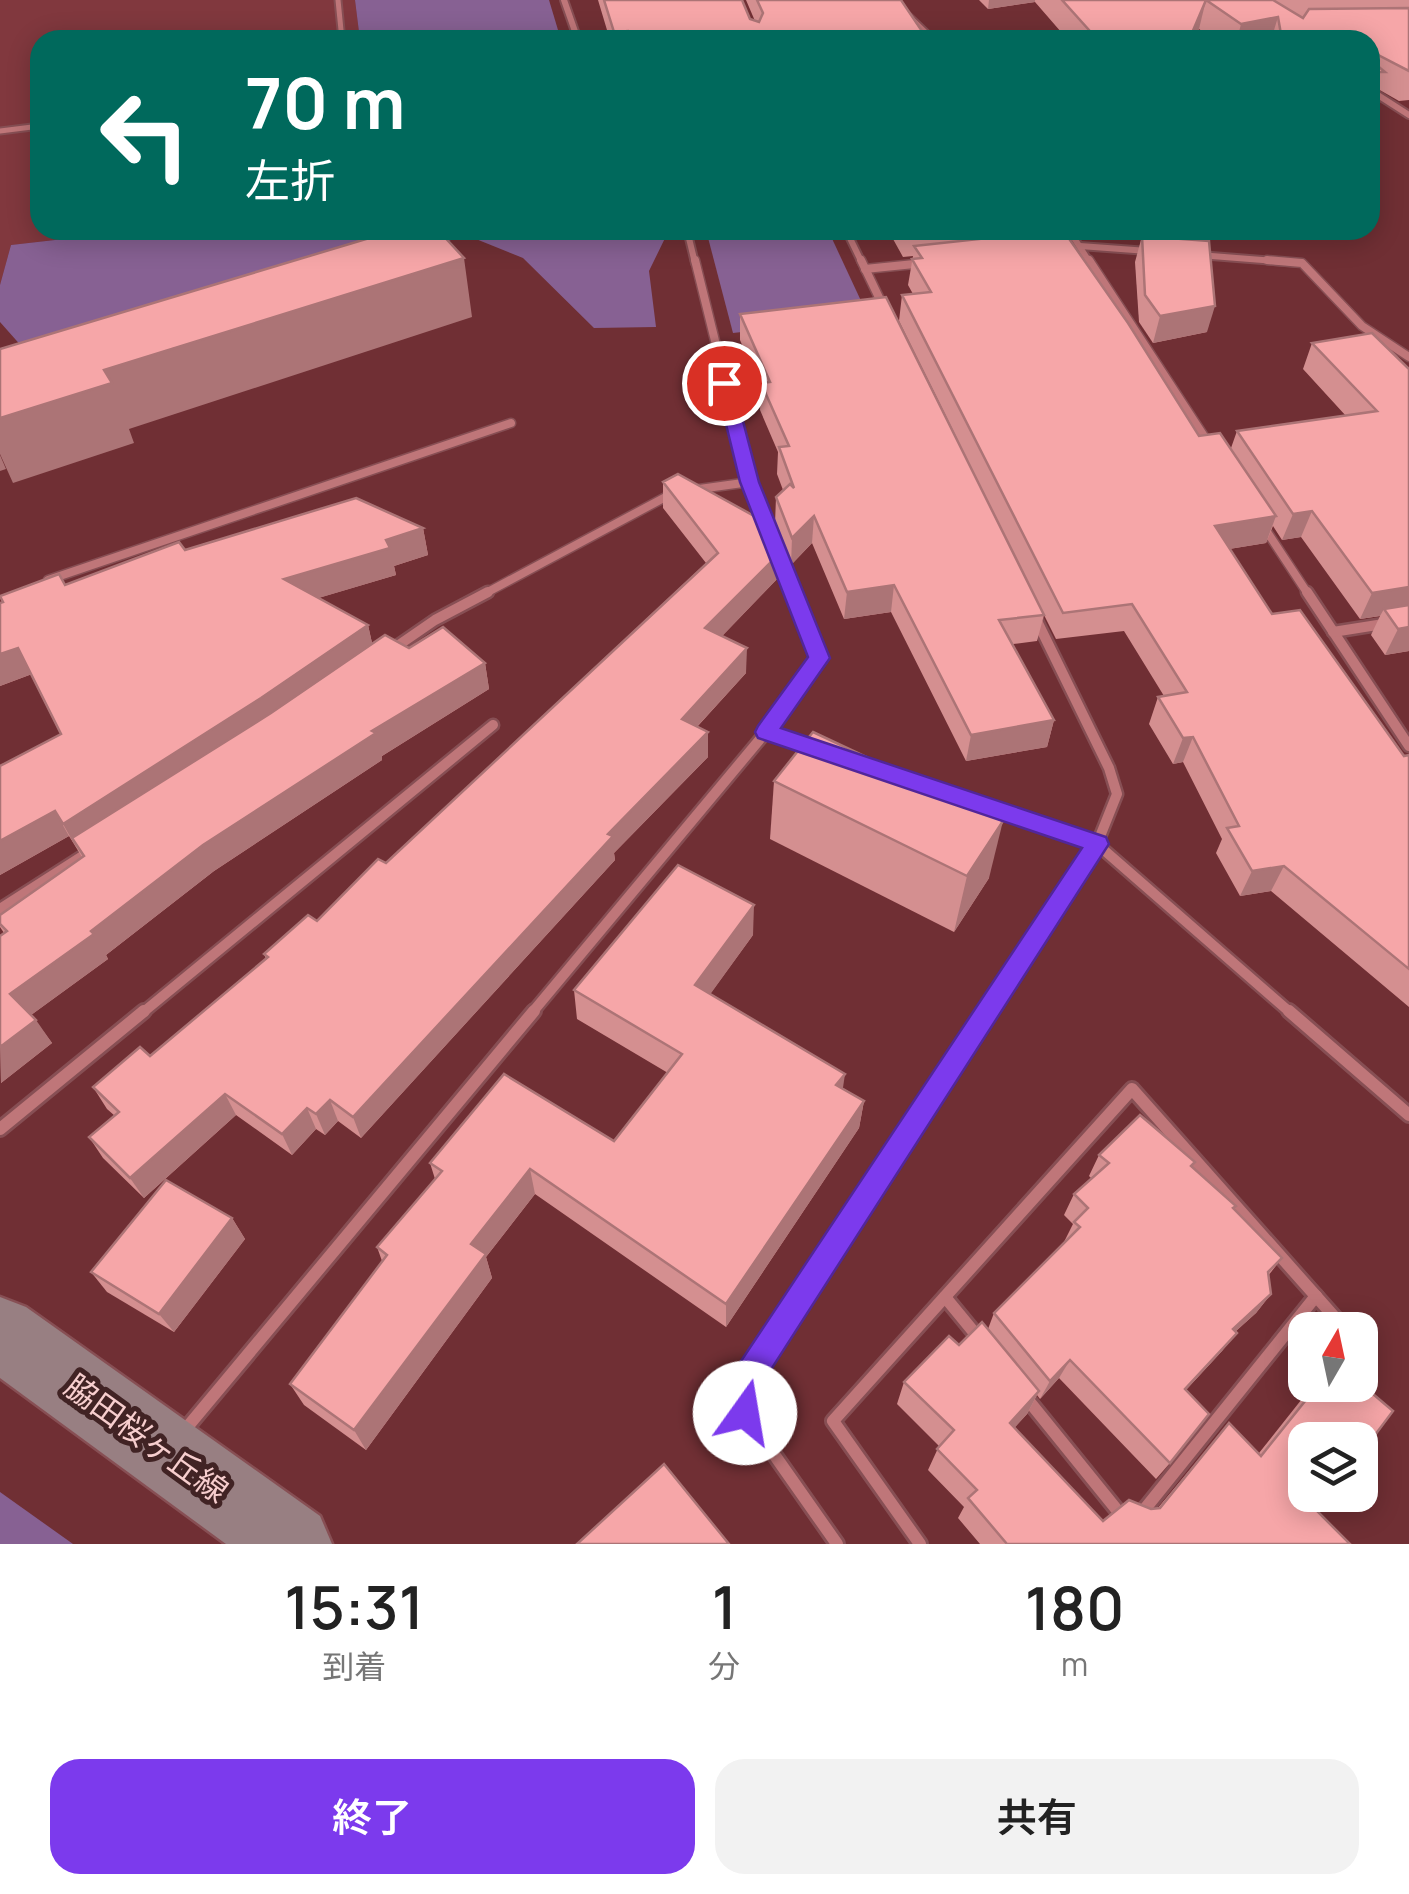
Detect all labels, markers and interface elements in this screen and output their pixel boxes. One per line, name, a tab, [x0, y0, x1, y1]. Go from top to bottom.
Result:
text: 70 m	[245, 54, 405, 150]
icon: left	[80, 70, 210, 200]
text: 左折	[245, 149, 335, 211]
pin	[682, 341, 767, 426]
icon: arrive	[697, 356, 752, 411]
north arrow	[1288, 1312, 1378, 1402]
map controls	[1288, 1312, 1378, 1512]
position arrow	[693, 1361, 797, 1465]
street label: 脇田桜ヶ丘線	[56, 1364, 238, 1512]
button: layers	[1288, 1422, 1378, 1512]
text: 15:31	[284, 1565, 424, 1647]
text: 1	[712, 1565, 737, 1647]
text: 180	[1025, 1566, 1125, 1648]
text: m	[1061, 1642, 1088, 1686]
text: 到着	[322, 1644, 386, 1688]
text: 分	[708, 1644, 740, 1688]
button: 終了	[50, 1759, 695, 1874]
button: 共有	[715, 1759, 1359, 1874]

